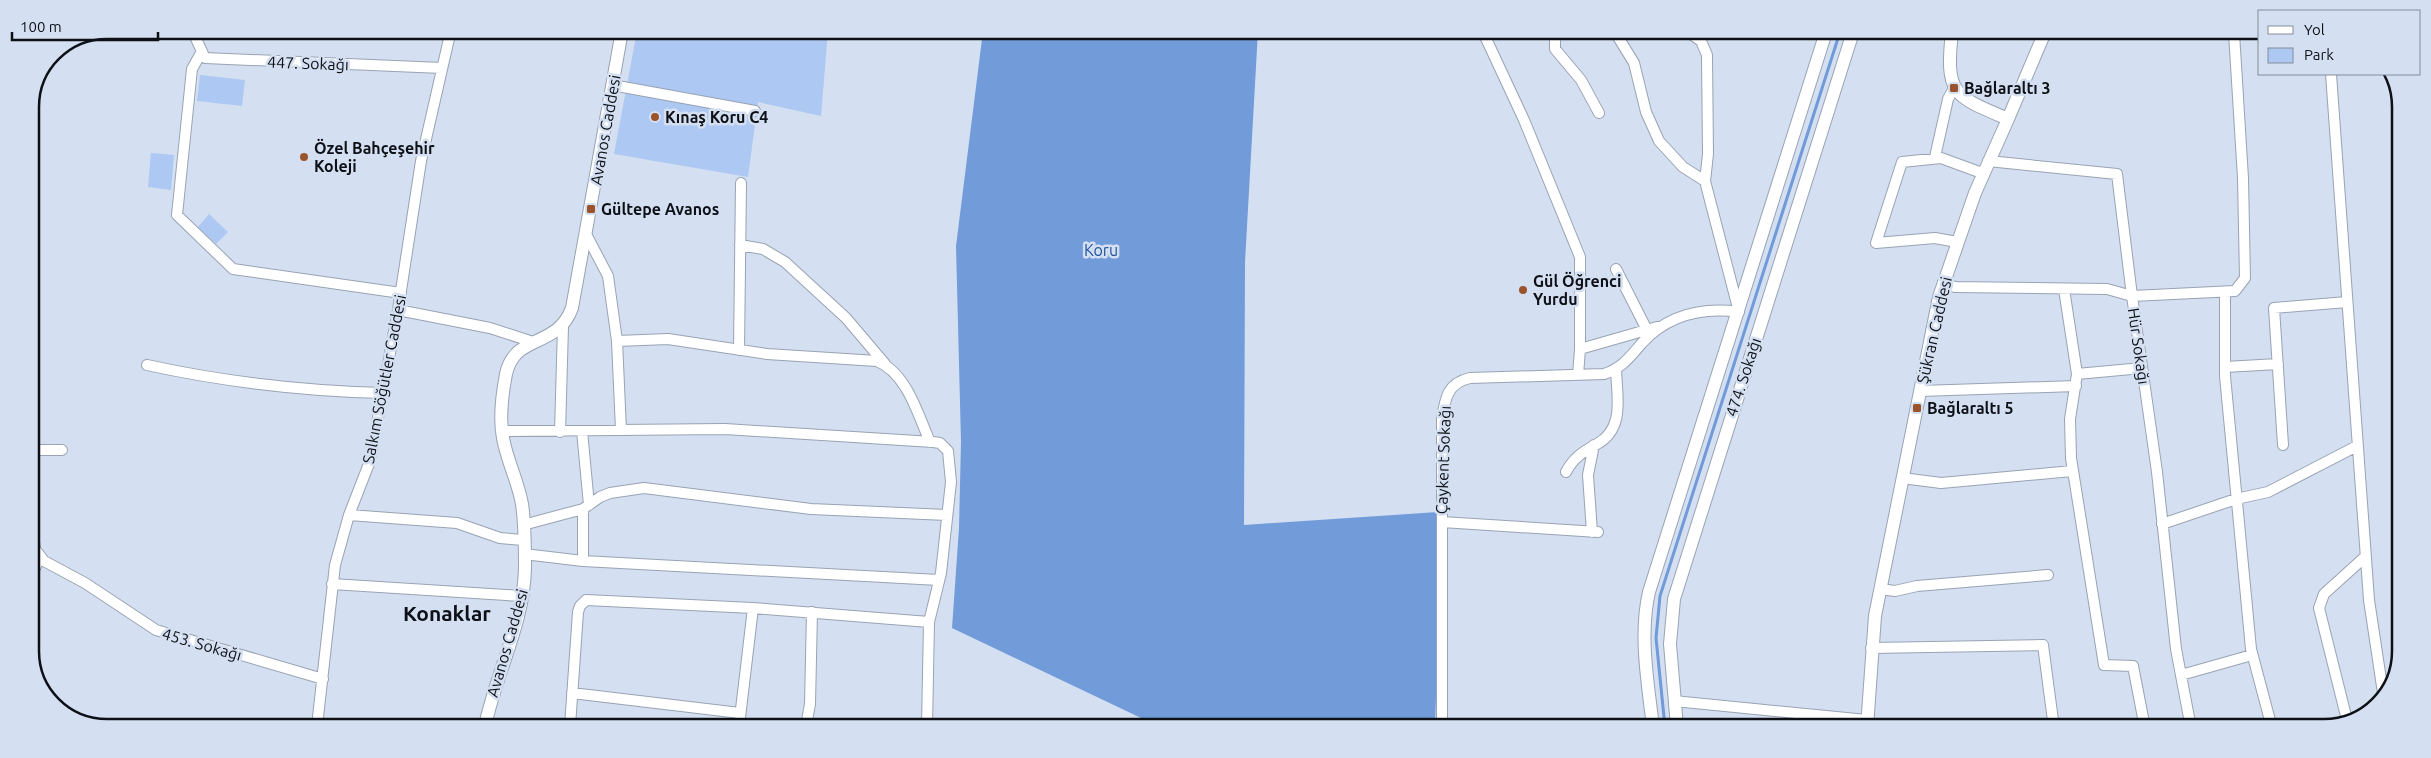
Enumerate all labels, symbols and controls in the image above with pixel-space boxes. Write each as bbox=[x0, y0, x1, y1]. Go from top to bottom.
scale bar bbox=[12, 10, 159, 42]
legend bbox=[2258, 10, 2421, 75]
text: 100 m bbox=[20, 18, 62, 35]
text: Yol bbox=[2304, 21, 2325, 38]
text: Park bbox=[2304, 46, 2334, 63]
street label: 447. Sokağı bbox=[267, 53, 349, 73]
street label: Avanos Caddesi bbox=[586, 73, 624, 187]
place label: Bağlaraltı 3 bbox=[1964, 79, 2051, 97]
marker: Bağlaraltı 3 bbox=[1948, 82, 1960, 94]
place label: Kınaş Koru C4 bbox=[665, 108, 768, 127]
marker: Kınaş Koru C4 bbox=[649, 111, 661, 123]
place label: Özel Bahçeşehir Koleji bbox=[314, 138, 435, 175]
marker: Özel Bahçeşehir Koleji bbox=[298, 151, 310, 163]
place label: Gültepe Avanos bbox=[601, 200, 719, 218]
marker: Gültepe Avanos bbox=[585, 203, 597, 215]
park label: Koru bbox=[1084, 241, 1118, 259]
place label: Gül Öğrenci Yurdu bbox=[1533, 271, 1621, 308]
street label: Şükran Caddesi bbox=[1913, 275, 1955, 385]
marker: Gül Öğrenci Yurdu bbox=[1517, 284, 1529, 296]
street label: Salkım Söğütler Caddesi bbox=[359, 293, 409, 465]
street label: Hür Sokağı bbox=[2125, 307, 2153, 385]
street label: 474. Sokağı bbox=[1722, 335, 1764, 419]
place label: Bağlaraltı 5 bbox=[1927, 399, 2014, 417]
marker: Bağlaraltı 5 bbox=[1911, 402, 1923, 414]
street label: Çaykent Sokağı bbox=[1432, 405, 1454, 515]
street label: Avanos Caddesi bbox=[483, 587, 531, 699]
district label: Konaklar bbox=[403, 601, 491, 625]
street label: 453. Sokağı bbox=[160, 624, 244, 664]

